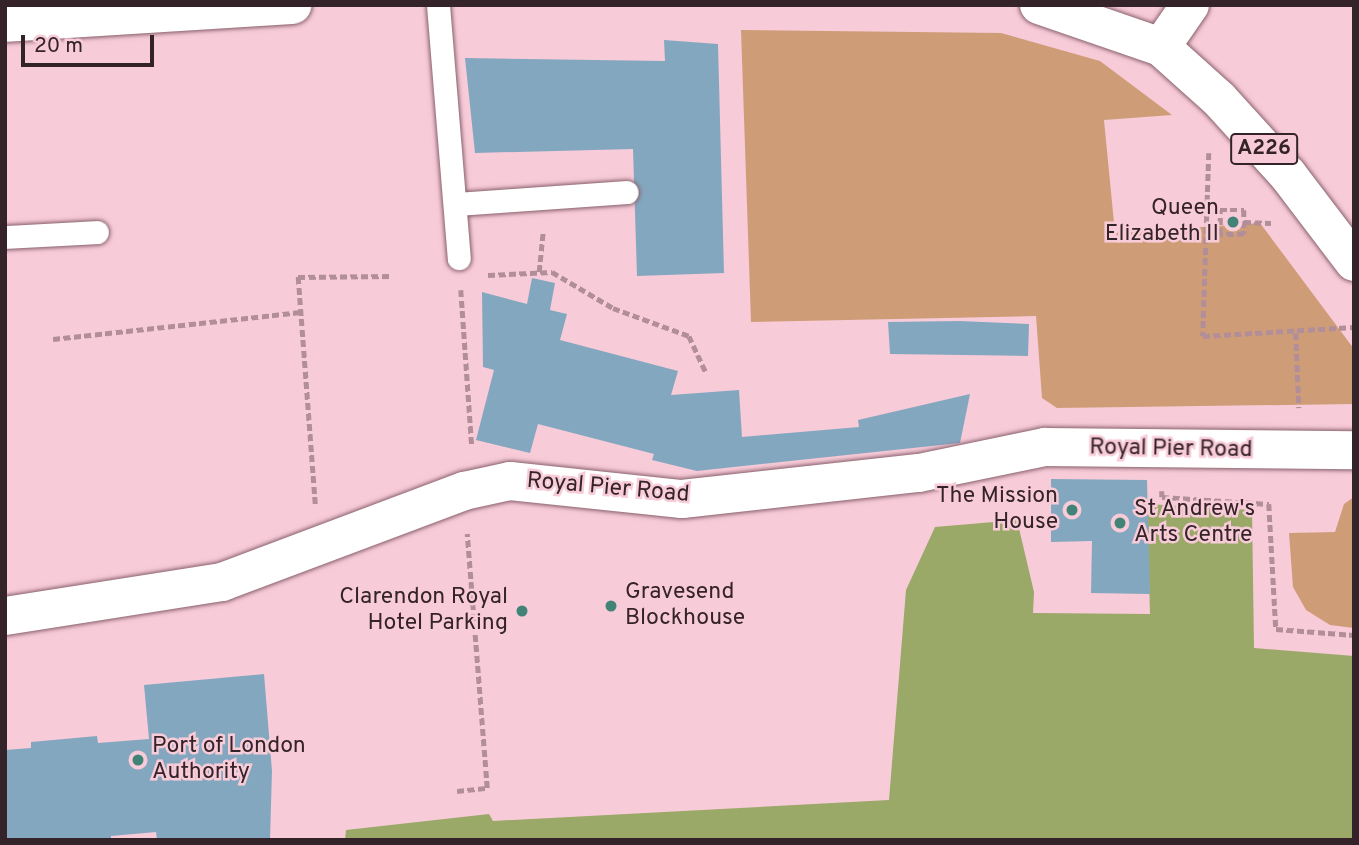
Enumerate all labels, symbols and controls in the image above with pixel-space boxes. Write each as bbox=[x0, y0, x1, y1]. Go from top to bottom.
scale bar bbox=[24, 21, 158, 65]
text: 20 m bbox=[34, 33, 83, 60]
road number: A226 bbox=[1229, 132, 1299, 166]
place label: Queen Elizabeth II bbox=[1105, 195, 1219, 249]
marker: Queen Elizabeth II bbox=[1225, 214, 1241, 230]
street label: Royal Pier Road bbox=[1089, 435, 1253, 465]
street label: Royal Pier Road bbox=[526, 468, 690, 510]
place label: The Mission House bbox=[936, 483, 1058, 537]
place label: St Andrew's Arts Centre bbox=[1134, 496, 1256, 550]
marker: The Mission House bbox=[1064, 502, 1080, 518]
marker: St Andrew's Arts Centre bbox=[1112, 515, 1128, 531]
place label: Gravesend Blockhouse bbox=[625, 579, 745, 633]
place label: Clarendon Royal Hotel Parking bbox=[339, 584, 508, 638]
marker: Gravesend Blockhouse bbox=[603, 598, 619, 614]
marker: Clarendon Royal Hotel Parking bbox=[514, 603, 530, 619]
place label: Port of London Authority bbox=[152, 733, 306, 787]
marker: Port of London Authority bbox=[130, 752, 146, 768]

